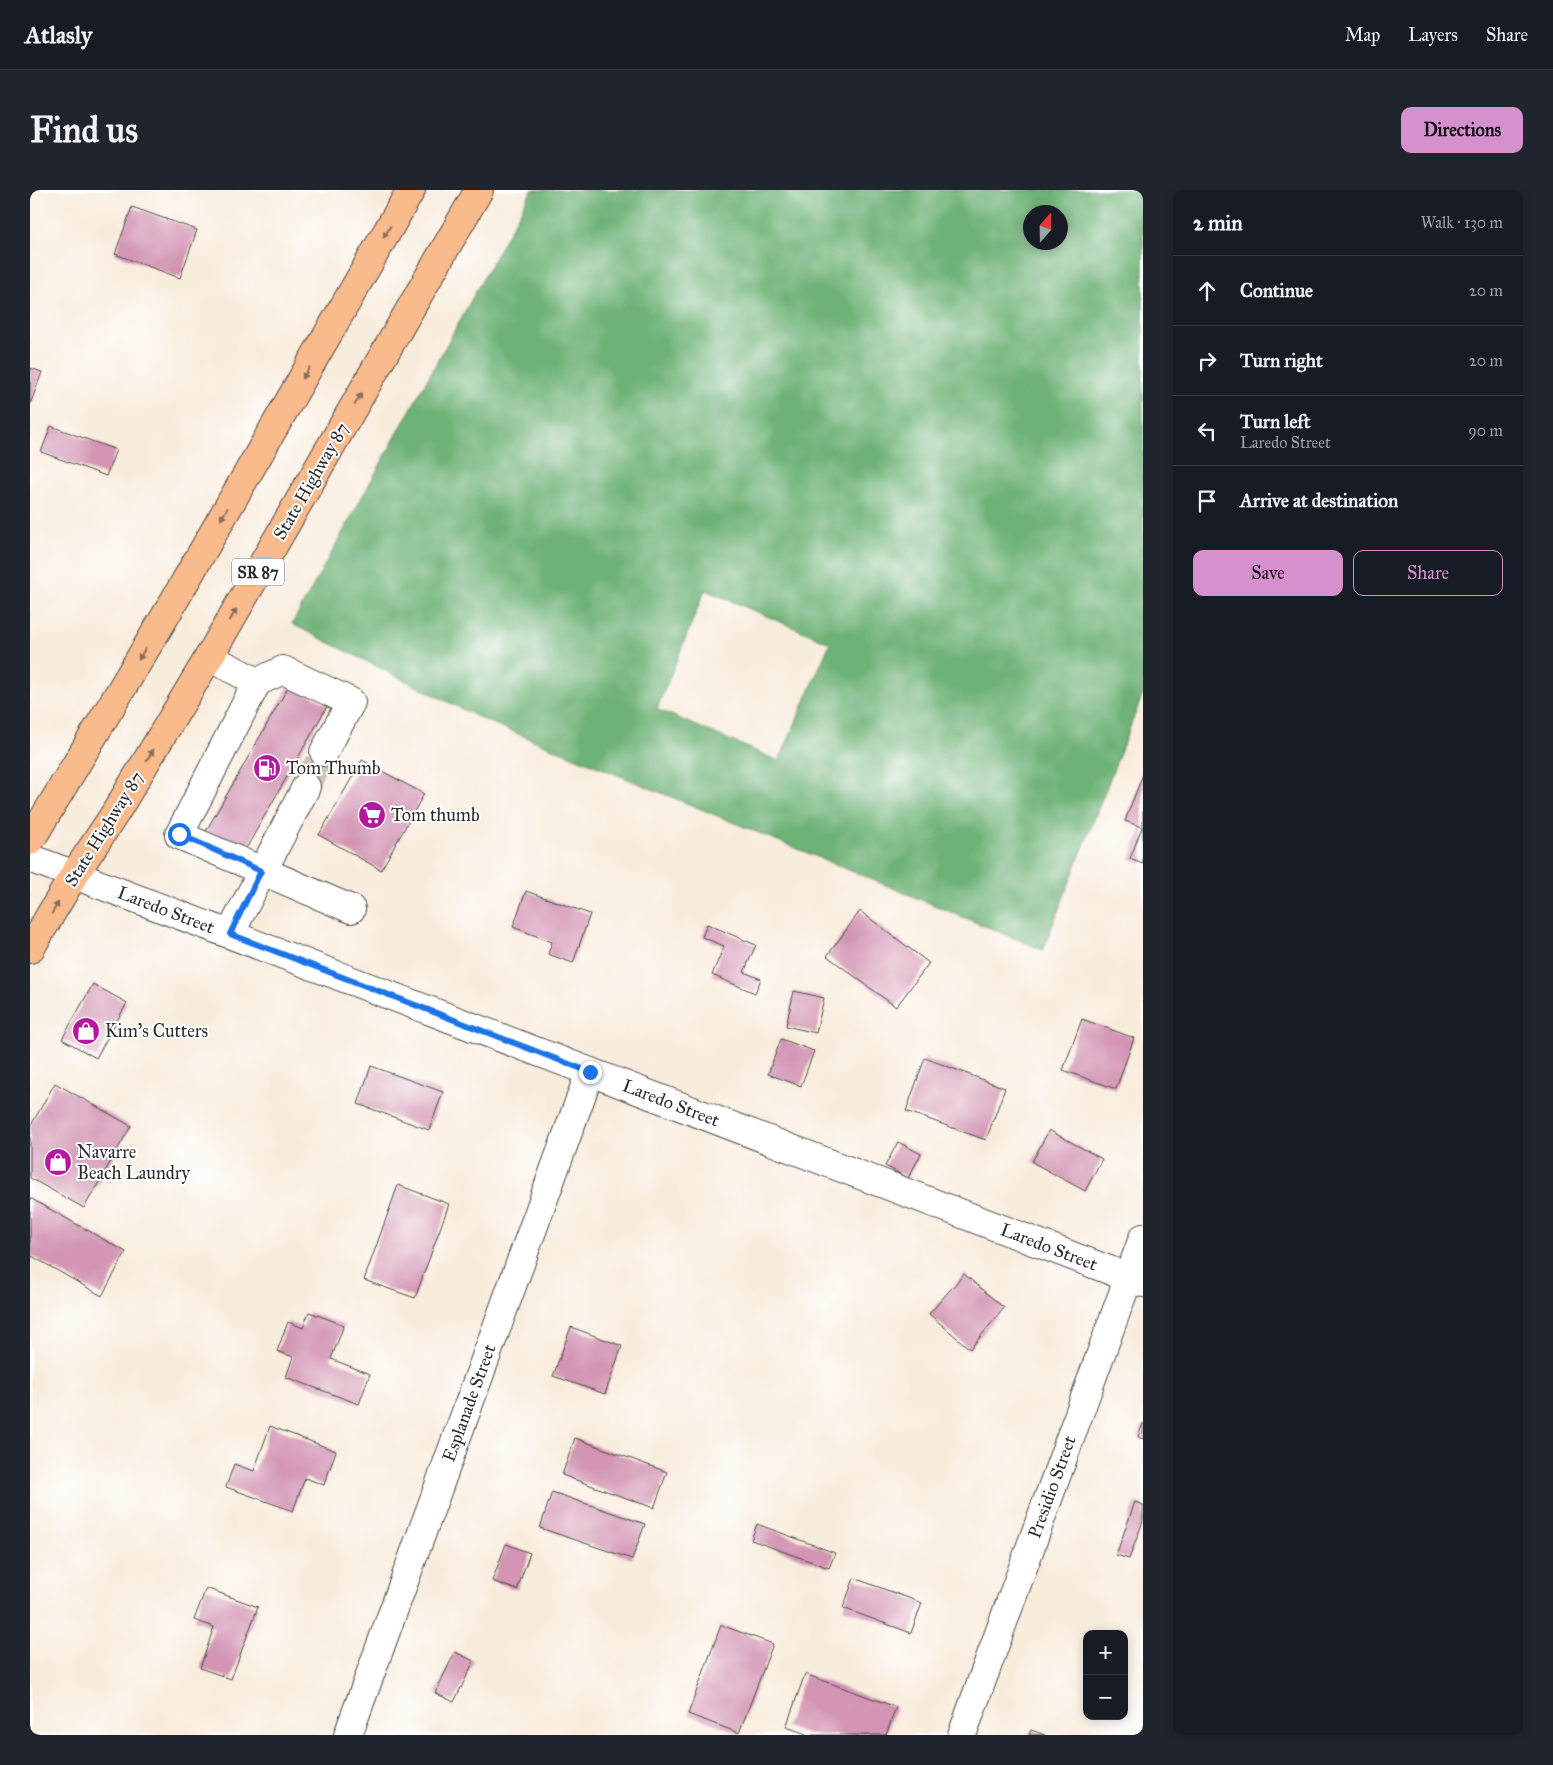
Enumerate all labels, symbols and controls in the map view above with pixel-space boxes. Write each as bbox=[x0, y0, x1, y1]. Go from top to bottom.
text: Atlasly bbox=[25, 20, 92, 50]
text: Map bbox=[1345, 24, 1380, 46]
text: Layers bbox=[1408, 24, 1458, 46]
text: Share bbox=[1486, 24, 1528, 46]
button: Directions bbox=[1401, 107, 1523, 153]
text: Find us bbox=[30, 109, 138, 152]
north arrow bbox=[1023, 205, 1068, 250]
text: 2 min bbox=[1193, 210, 1243, 236]
text: Walk · 130 m bbox=[1421, 213, 1503, 232]
one-way arrow bbox=[383, 225, 391, 240]
icon: ahead bbox=[1193, 277, 1221, 305]
text: Continue bbox=[1240, 279, 1313, 302]
text: 20 m bbox=[1469, 281, 1503, 300]
icon: right bbox=[1193, 347, 1221, 375]
text: Turn right bbox=[1240, 349, 1323, 372]
text: 20 m bbox=[1469, 351, 1503, 370]
one-way arrow bbox=[301, 366, 310, 379]
one-way arrow bbox=[354, 392, 363, 405]
text: Turn left bbox=[1240, 410, 1310, 433]
icon: left bbox=[1193, 417, 1221, 445]
street label: State Highway 87 bbox=[269, 419, 354, 544]
text: 90 m bbox=[1468, 421, 1503, 440]
text: Laredo Street bbox=[1240, 433, 1331, 452]
icon: arrive bbox=[1193, 487, 1221, 515]
text: Arrive at destination bbox=[1240, 489, 1398, 512]
one-way arrow bbox=[220, 507, 229, 520]
button: Save bbox=[1193, 550, 1343, 596]
button: Share bbox=[1353, 550, 1503, 596]
road number: SR 87 bbox=[232, 558, 284, 586]
one-way arrow bbox=[229, 608, 237, 622]
one-way arrow bbox=[138, 647, 147, 660]
one-way arrow bbox=[145, 748, 154, 761]
fuel station icon: Tom Thumb bbox=[252, 753, 282, 783]
place label: Tom Thumb bbox=[286, 757, 381, 779]
street label: State Highway 87 bbox=[60, 767, 149, 891]
supermarket icon: Tom thumb bbox=[357, 800, 387, 830]
place label: Tom thumb bbox=[391, 804, 480, 826]
route start bbox=[168, 823, 191, 846]
street label: Laredo Street bbox=[115, 881, 218, 939]
one-way arrow bbox=[51, 900, 59, 915]
shop icon: Kim's Cutters bbox=[71, 1016, 101, 1046]
place label: Kim's Cutters bbox=[105, 1020, 208, 1042]
route end bbox=[579, 1061, 602, 1084]
street label: Laredo Street bbox=[620, 1074, 723, 1132]
place label: Navarre Beach Laundry bbox=[77, 1141, 190, 1184]
shop icon: Navarre Beach Laundry bbox=[43, 1147, 73, 1177]
street label: Laredo Street bbox=[998, 1218, 1101, 1276]
street label: Esplanade Street bbox=[438, 1341, 501, 1465]
street label: Presidio Street bbox=[1023, 1432, 1081, 1541]
map controls bbox=[1083, 1630, 1128, 1720]
button: + bbox=[1083, 1630, 1128, 1675]
button: − bbox=[1083, 1675, 1128, 1720]

